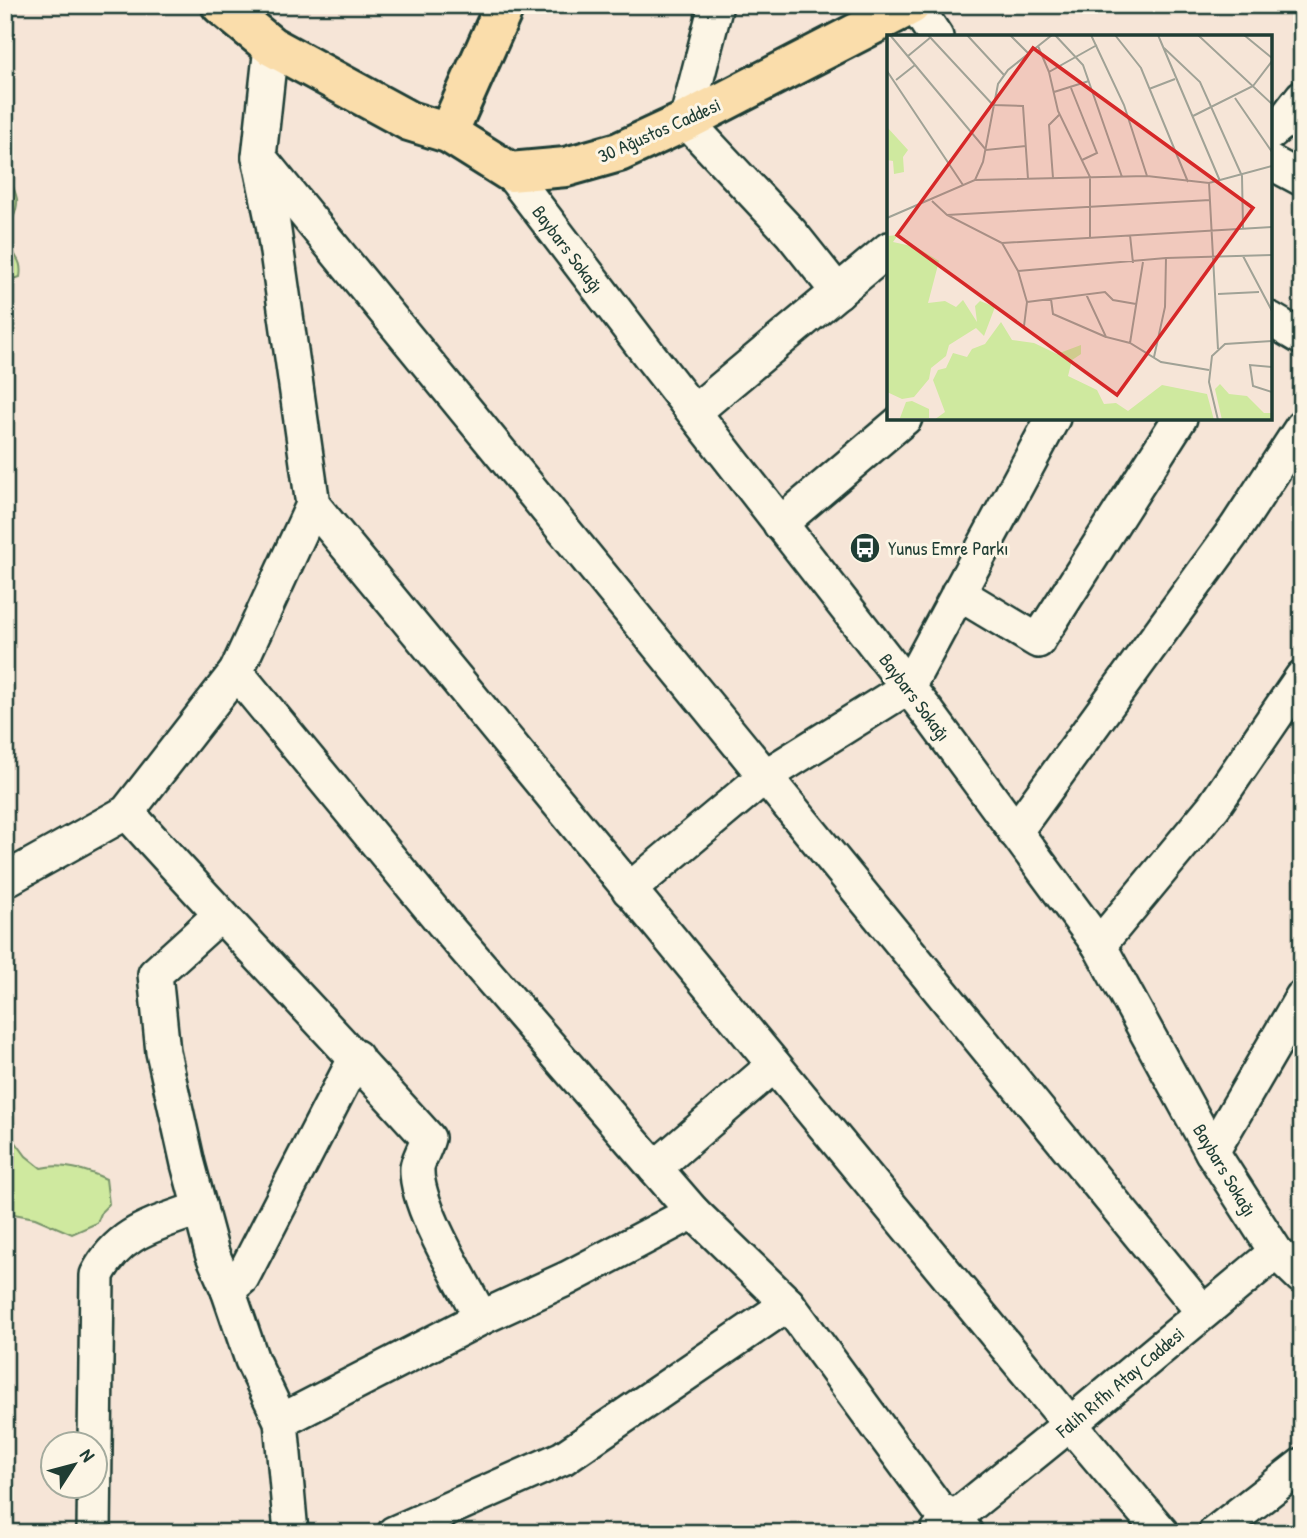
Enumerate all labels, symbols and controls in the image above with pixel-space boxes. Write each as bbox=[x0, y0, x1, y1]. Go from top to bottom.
inset map bbox=[887, 35, 1272, 420]
street label: 30 Ağustos Caddesi bbox=[594, 91, 724, 169]
street label: Baybars Sokağı bbox=[526, 200, 610, 298]
bus stop icon: Yunus Emre Parkı bbox=[848, 531, 882, 565]
place label: Yunus Emre Parkı bbox=[888, 535, 1008, 561]
street label: Baybars Sokağı bbox=[873, 648, 957, 746]
street label: Baybars Sokağı bbox=[1187, 1119, 1263, 1221]
street label: Falih Rıfhı Atay Caddesi bbox=[1050, 1321, 1190, 1444]
north arrow bbox=[38, 1430, 108, 1500]
text: N bbox=[74, 1443, 101, 1467]

